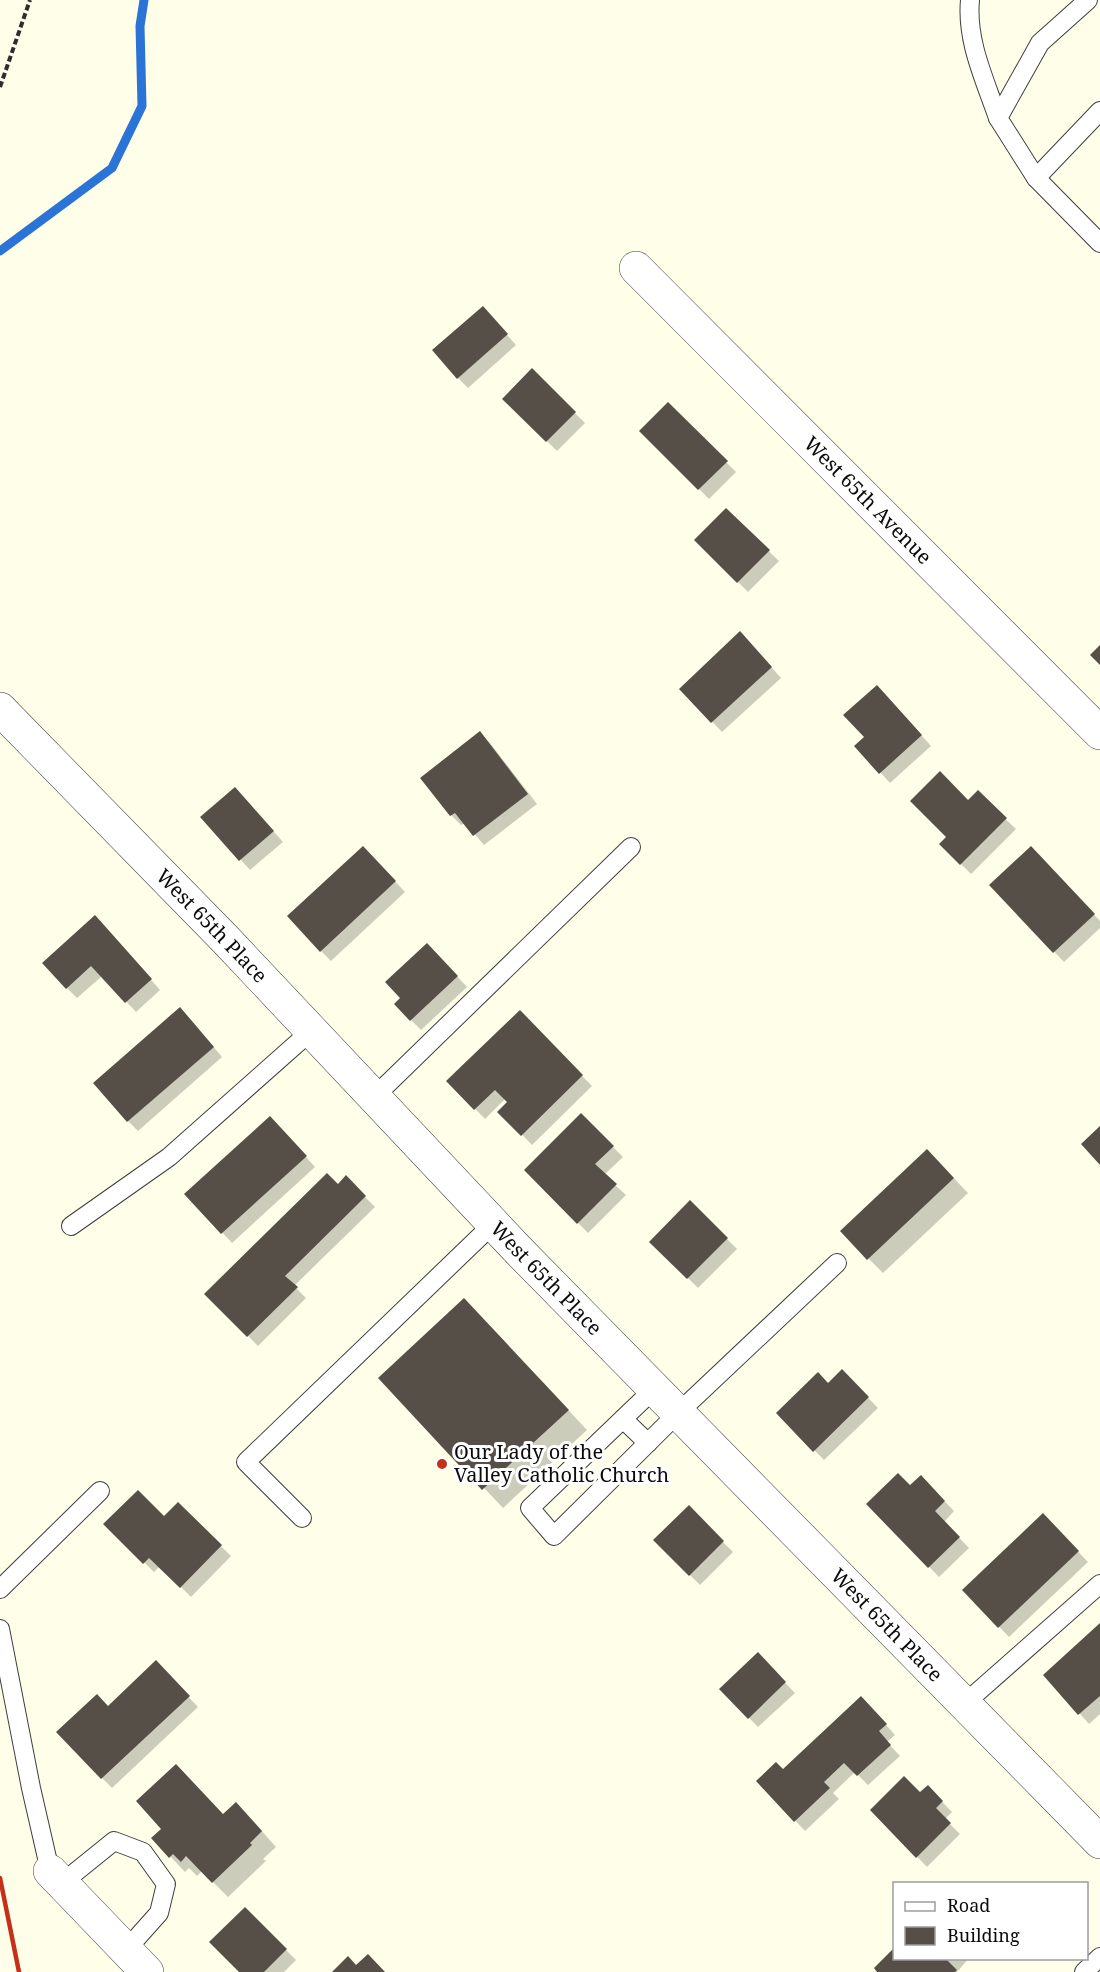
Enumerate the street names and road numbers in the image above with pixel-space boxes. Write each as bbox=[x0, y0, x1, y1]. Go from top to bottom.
street label: West 65th Avenue bbox=[798, 430, 938, 570]
street label: West 65th Place bbox=[150, 862, 274, 989]
street label: West 65th Place bbox=[485, 1215, 608, 1341]
street label: West 65th Place bbox=[825, 1562, 949, 1687]

